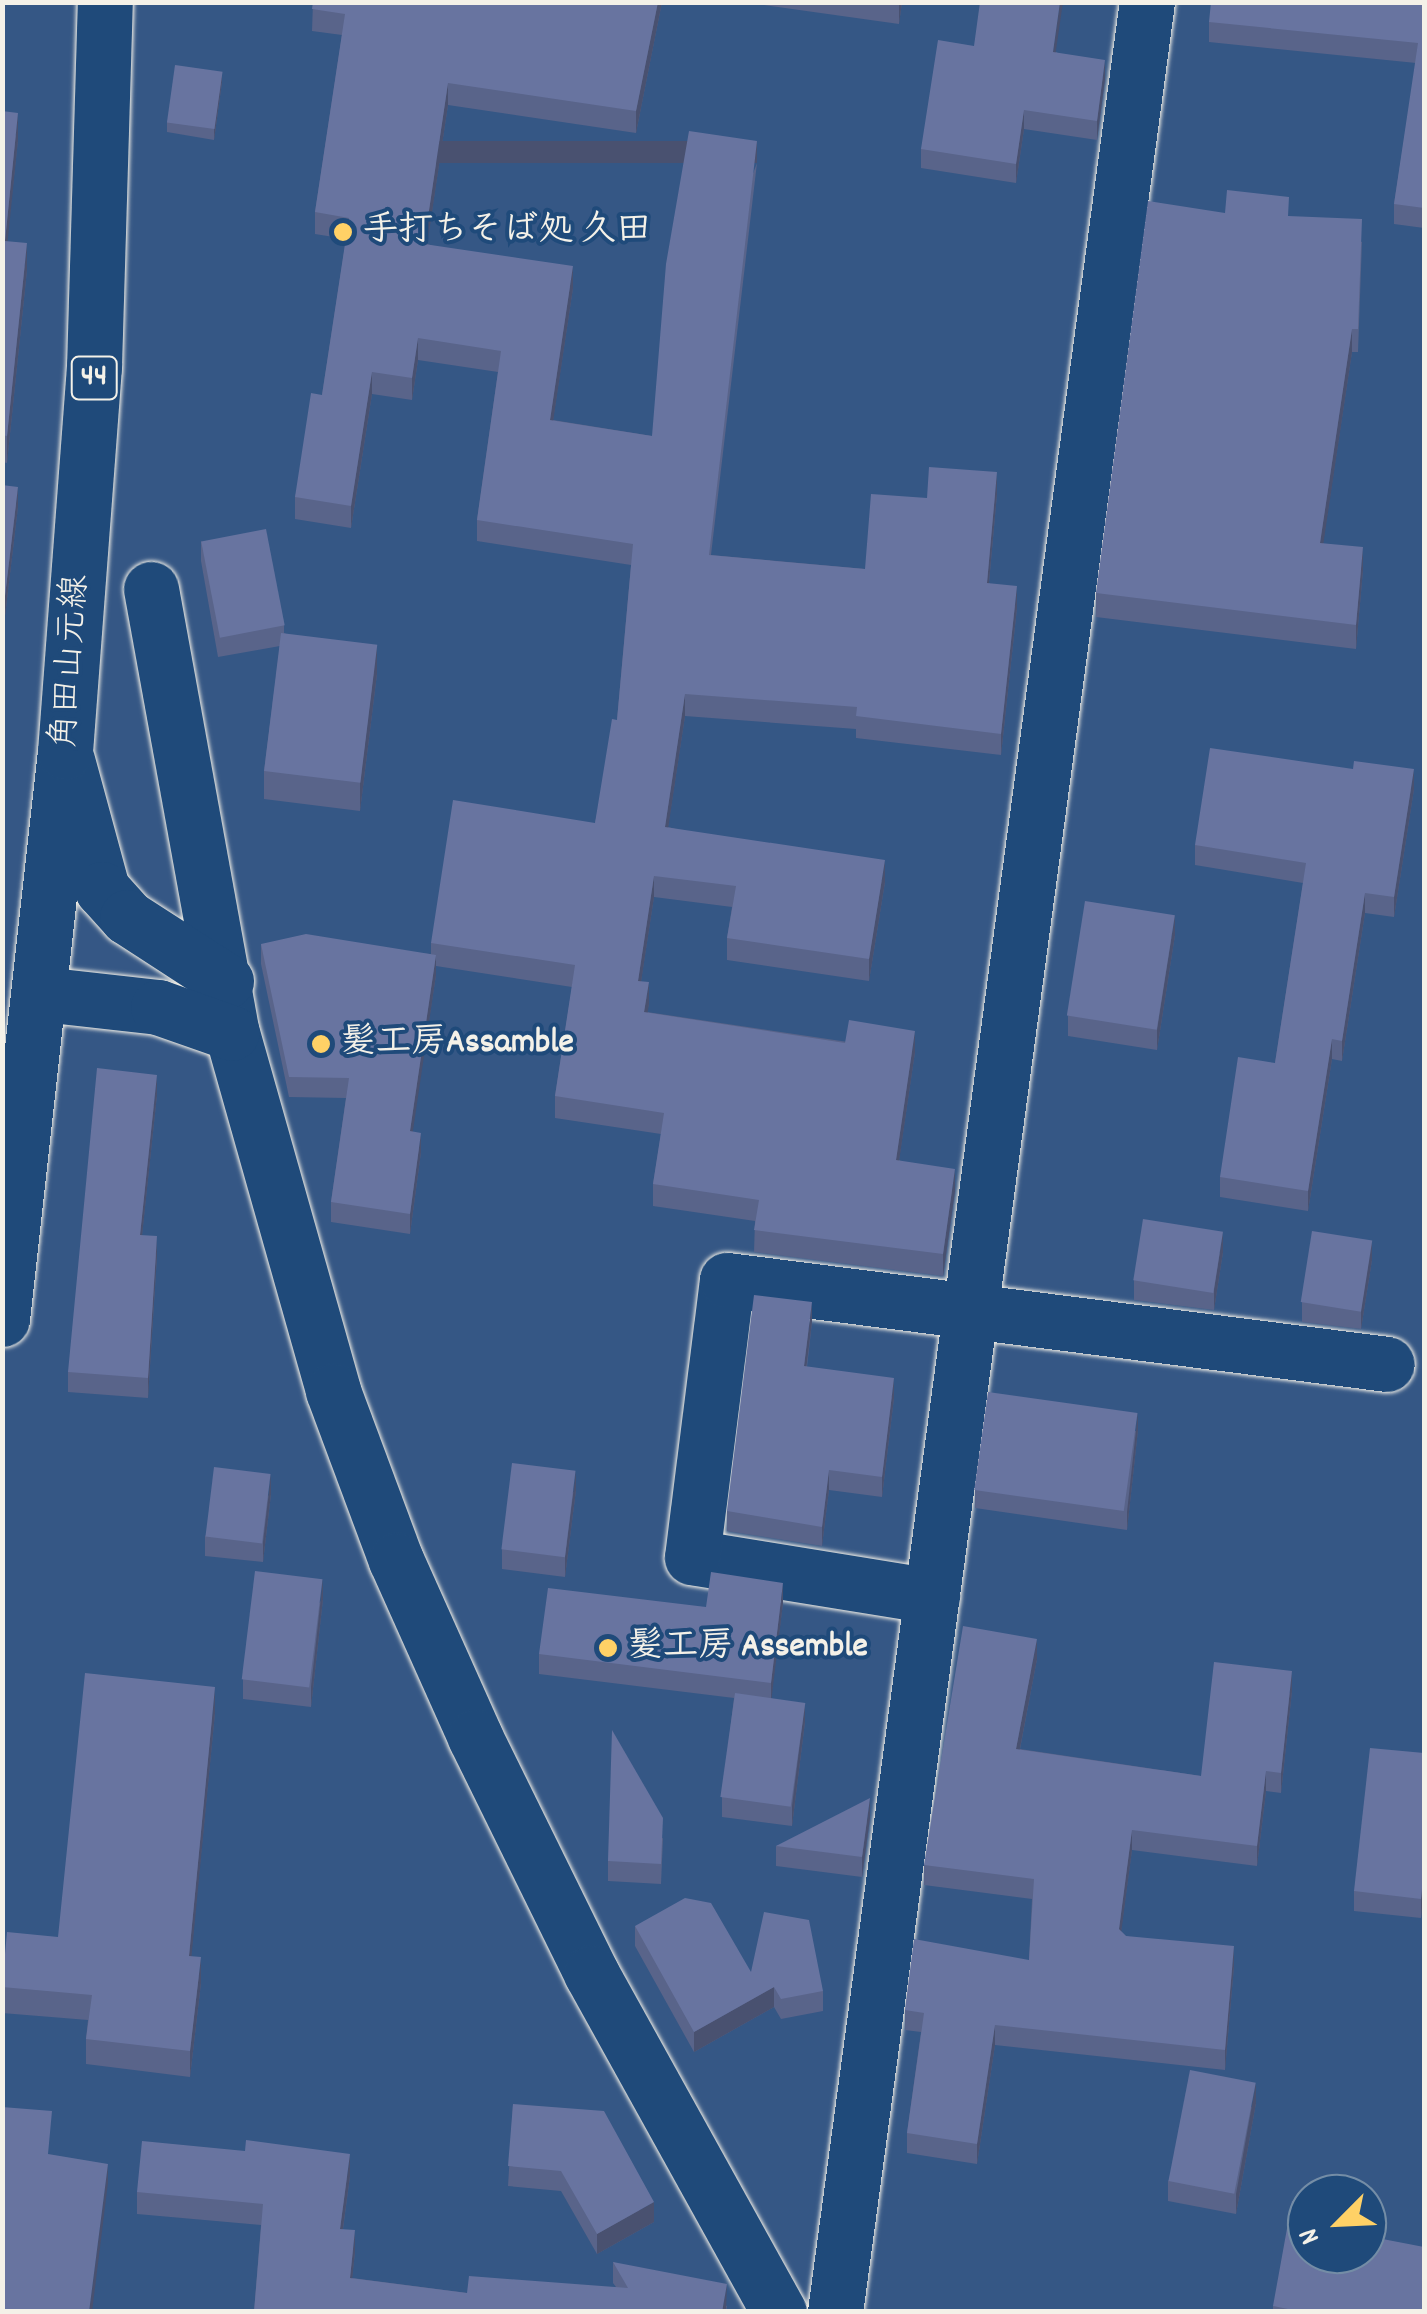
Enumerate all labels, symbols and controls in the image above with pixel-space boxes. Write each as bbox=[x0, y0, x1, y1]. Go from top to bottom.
place label: 手打ちそば処 久田 bbox=[363, 211, 651, 253]
marker: 手打ちそば処 久田 bbox=[332, 221, 354, 243]
road number: 44 bbox=[69, 351, 119, 405]
street label: 角田山元線 bbox=[45, 573, 99, 751]
place label: 髪工房Assamble bbox=[341, 1023, 574, 1065]
marker: 髪工房Assamble bbox=[310, 1033, 332, 1055]
place label: 髪工房 Assemble bbox=[628, 1627, 868, 1669]
marker: 髪工房 Assemble bbox=[597, 1637, 619, 1659]
north arrow bbox=[1287, 2174, 1387, 2274]
text: N bbox=[1290, 2221, 1333, 2250]

